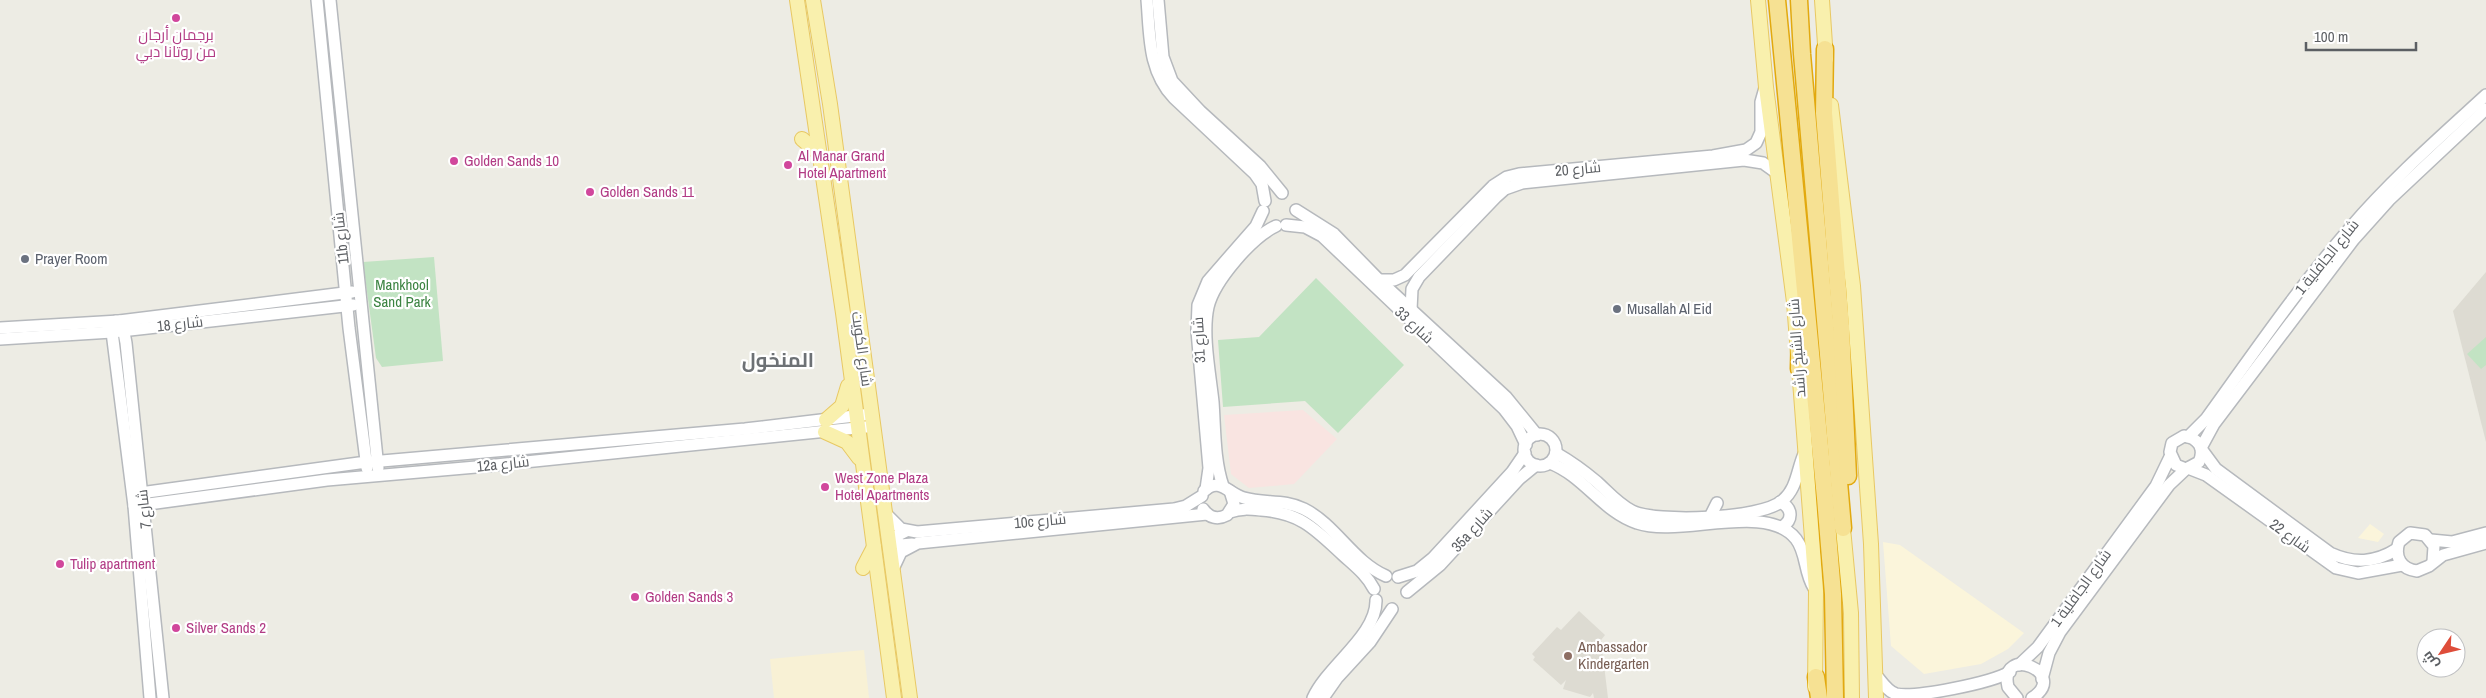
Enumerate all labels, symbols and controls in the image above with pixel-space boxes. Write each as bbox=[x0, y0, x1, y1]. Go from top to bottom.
marker: برجمان أرجان من روتانا دبي bbox=[170, 12, 182, 24]
scale bar bbox=[2306, 20, 2416, 52]
place label: برجمان أرجان من روتانا دبي bbox=[136, 24, 216, 64]
text: 100 m bbox=[2314, 26, 2348, 47]
place label: Al Manar Grand Hotel Apartment bbox=[797, 145, 887, 183]
place label: Golden Sands 10 bbox=[464, 150, 559, 171]
marker: Golden Sands 10 bbox=[448, 155, 460, 167]
street label: شارع 20 bbox=[1554, 156, 1602, 182]
marker: Al Manar Grand Hotel Apartment bbox=[782, 159, 794, 171]
place label: Golden Sands 11 bbox=[600, 181, 694, 202]
marker: Golden Sands 11 bbox=[584, 186, 596, 198]
street label: 11b شارع bbox=[327, 211, 355, 265]
street label: شارع الجافلية 1 bbox=[2290, 215, 2364, 299]
place label: Prayer Room bbox=[35, 248, 107, 269]
marker: Prayer Room bbox=[19, 253, 31, 265]
park label: Mankhool Sand Park bbox=[373, 274, 432, 312]
place label: Musallah Al Eid bbox=[1627, 298, 1712, 319]
street label: شارع الشيخ راشد bbox=[1783, 298, 1811, 398]
street label: شارع 33 bbox=[1390, 301, 1438, 349]
marker: Musallah Al Eid bbox=[1611, 303, 1623, 315]
street label: شارع الكويت bbox=[846, 310, 878, 388]
street label: شارع 18 bbox=[156, 311, 204, 337]
street label: شارع 31 bbox=[1187, 316, 1211, 364]
district label: المنخول bbox=[742, 346, 814, 373]
street label: 12a شارع bbox=[475, 450, 531, 478]
place label: West Zone Plaza Hotel Apartments bbox=[835, 467, 929, 505]
marker: West Zone Plaza Hotel Apartments bbox=[819, 481, 831, 493]
street label: شارع 7 bbox=[131, 488, 157, 530]
street label: 35a شارع bbox=[1446, 503, 1498, 557]
street label: 10c شارع bbox=[1013, 508, 1067, 534]
street label: شارع 22 bbox=[2265, 514, 2315, 558]
street label: شارع الجافلية 1 bbox=[2045, 545, 2117, 631]
place label: Tulip apartment bbox=[70, 553, 156, 574]
marker: Tulip apartment bbox=[54, 558, 66, 570]
place label: Golden Sands 3 bbox=[645, 586, 733, 607]
marker: Golden Sands 3 bbox=[629, 591, 641, 603]
place label: Silver Sands 2 bbox=[186, 617, 266, 638]
marker: Silver Sands 2 bbox=[170, 622, 182, 634]
north arrow bbox=[2416, 628, 2466, 678]
place label: Ambassador Kindergarten bbox=[1577, 636, 1649, 674]
text: ش bbox=[2418, 648, 2443, 673]
marker: Ambassador Kindergarten bbox=[1562, 650, 1574, 662]

